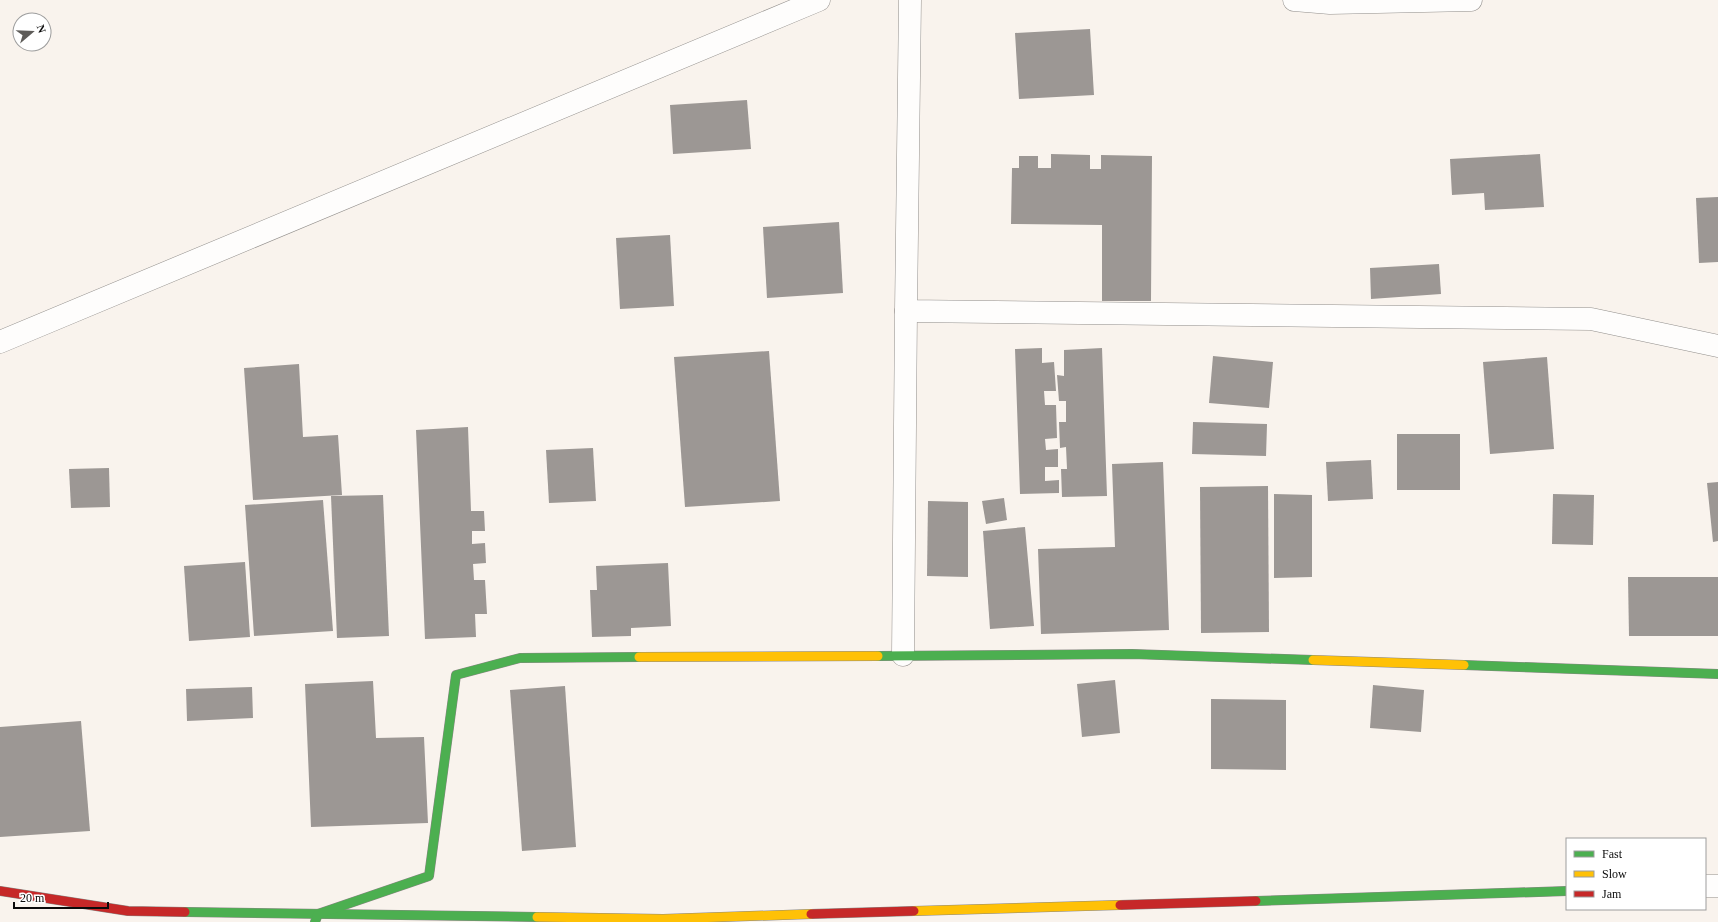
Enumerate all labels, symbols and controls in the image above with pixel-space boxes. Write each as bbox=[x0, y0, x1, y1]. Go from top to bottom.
north arrow bbox=[12, 12, 52, 52]
text: N bbox=[34, 23, 48, 35]
legend bbox=[1566, 838, 1706, 910]
text: Fast bbox=[1602, 847, 1623, 861]
text: Slow bbox=[1602, 867, 1627, 881]
scale bar bbox=[14, 884, 108, 910]
text: Jam bbox=[1602, 887, 1622, 901]
text: 20 m bbox=[20, 891, 45, 905]

